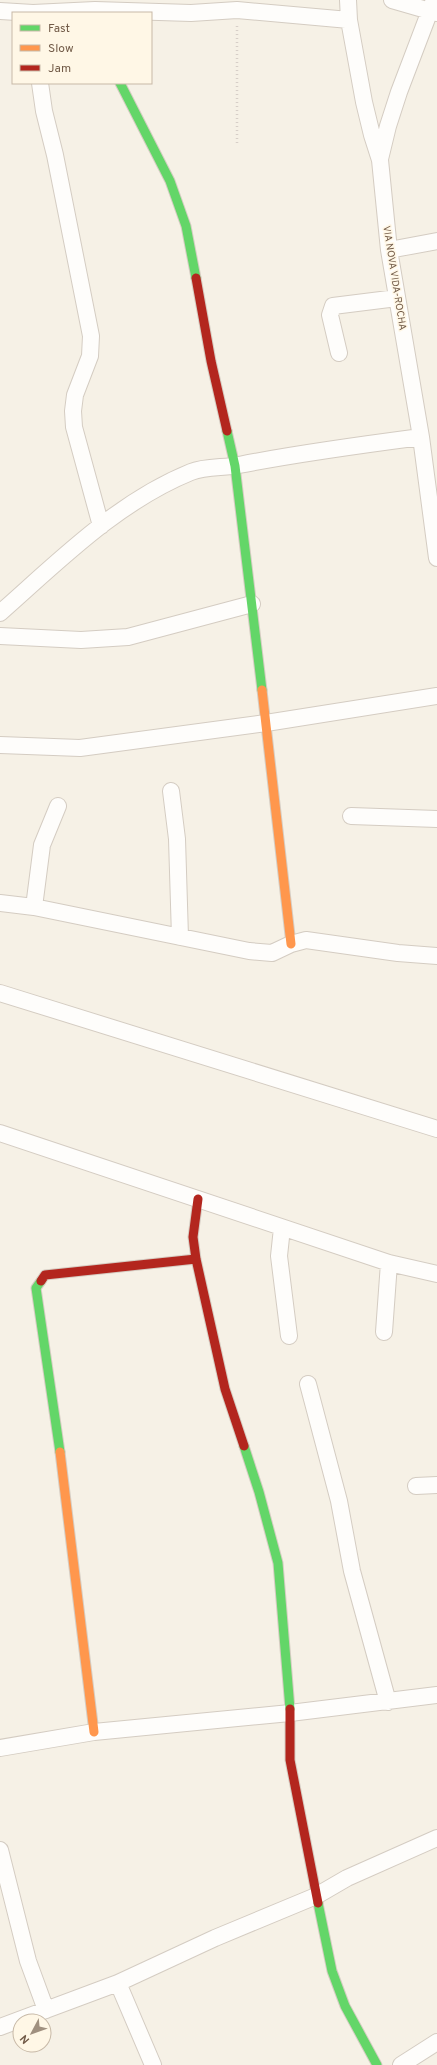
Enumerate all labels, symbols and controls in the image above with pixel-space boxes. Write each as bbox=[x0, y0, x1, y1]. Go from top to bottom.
legend bbox=[12, 12, 152, 84]
text: Fast bbox=[48, 21, 70, 37]
text: Slow bbox=[48, 41, 74, 57]
text: Jam bbox=[48, 61, 71, 77]
street label: VIA NOVA VIDA-ROCHA bbox=[379, 225, 409, 331]
north arrow bbox=[12, 2013, 52, 2053]
text: N bbox=[17, 2031, 33, 2046]

